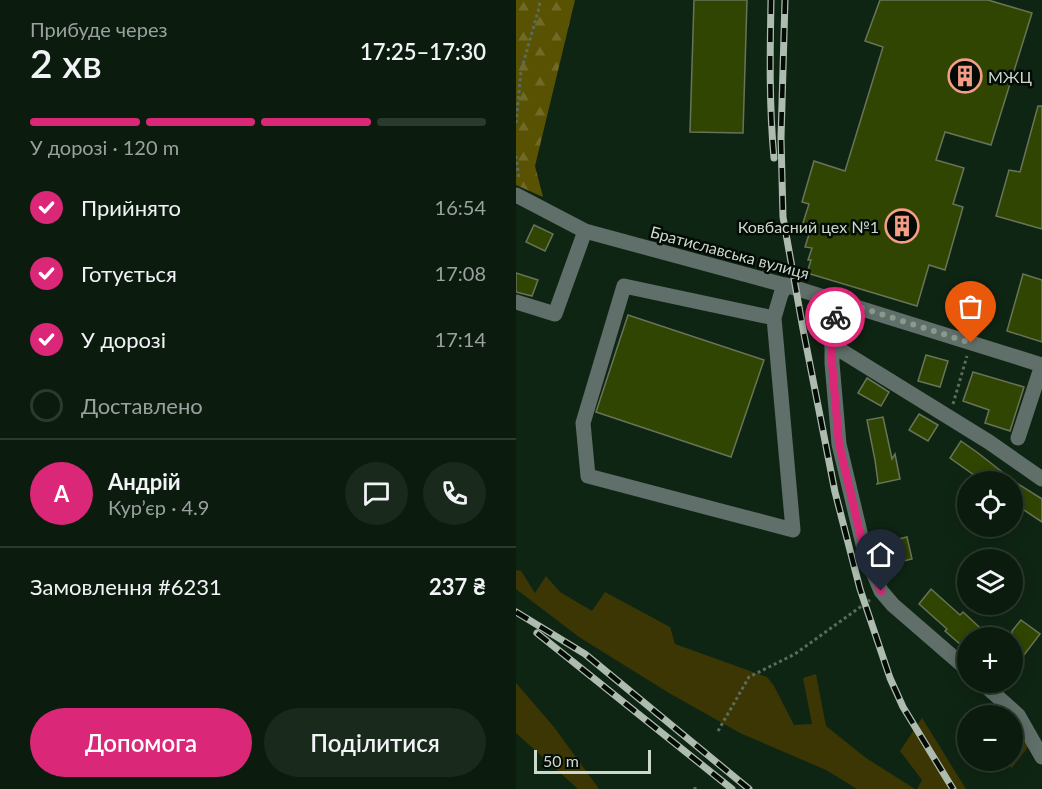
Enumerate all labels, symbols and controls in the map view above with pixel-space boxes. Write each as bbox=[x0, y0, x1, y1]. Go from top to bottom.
text: Прибуде через bbox=[30, 17, 167, 41]
text: 17:25–17:30 bbox=[360, 38, 486, 65]
text: 2 хв bbox=[30, 40, 102, 86]
building icon: МЖЦ bbox=[947, 58, 983, 94]
place label: МЖЦ bbox=[988, 67, 1032, 86]
text: У дорозі · 120 m bbox=[30, 135, 179, 159]
icon: check bbox=[30, 191, 63, 224]
text: Прийнято bbox=[81, 194, 181, 221]
text: 16:54 bbox=[435, 195, 486, 219]
building icon: Ковбасний цех №1 bbox=[884, 208, 920, 244]
place label: Ковбасний цех №1 bbox=[738, 217, 879, 236]
street label: Братиславська вулиця bbox=[648, 222, 812, 282]
icon: check bbox=[30, 257, 63, 290]
text: Готується bbox=[81, 260, 177, 287]
text: 17:08 bbox=[435, 261, 486, 285]
pin bbox=[945, 281, 996, 343]
courier bbox=[805, 287, 865, 347]
icon: bag bbox=[954, 290, 987, 323]
icon: bike bbox=[819, 301, 852, 334]
icon: check bbox=[30, 323, 63, 356]
text: У дорозі bbox=[81, 326, 166, 353]
text: 17:14 bbox=[435, 327, 486, 351]
text: Доставлено bbox=[81, 392, 203, 419]
button: chat bbox=[345, 462, 408, 525]
button: phone bbox=[423, 462, 486, 525]
text: Андрій bbox=[108, 468, 181, 495]
map controls bbox=[957, 471, 1023, 771]
button: locate bbox=[957, 471, 1023, 537]
text: А bbox=[54, 480, 69, 507]
text: Кур’єр · 4.9 bbox=[108, 495, 209, 519]
pin bbox=[855, 529, 906, 591]
icon: home bbox=[864, 538, 897, 571]
button: layers bbox=[957, 549, 1023, 615]
text: Замовлення #6231 bbox=[30, 573, 222, 600]
text: 237 ₴ bbox=[429, 573, 486, 600]
button: + bbox=[957, 627, 1023, 693]
button: − bbox=[957, 705, 1023, 771]
button: Допомога bbox=[30, 708, 252, 777]
button: Поділитися bbox=[264, 708, 486, 777]
scale bar bbox=[534, 747, 651, 774]
text: 50 m bbox=[543, 751, 579, 770]

